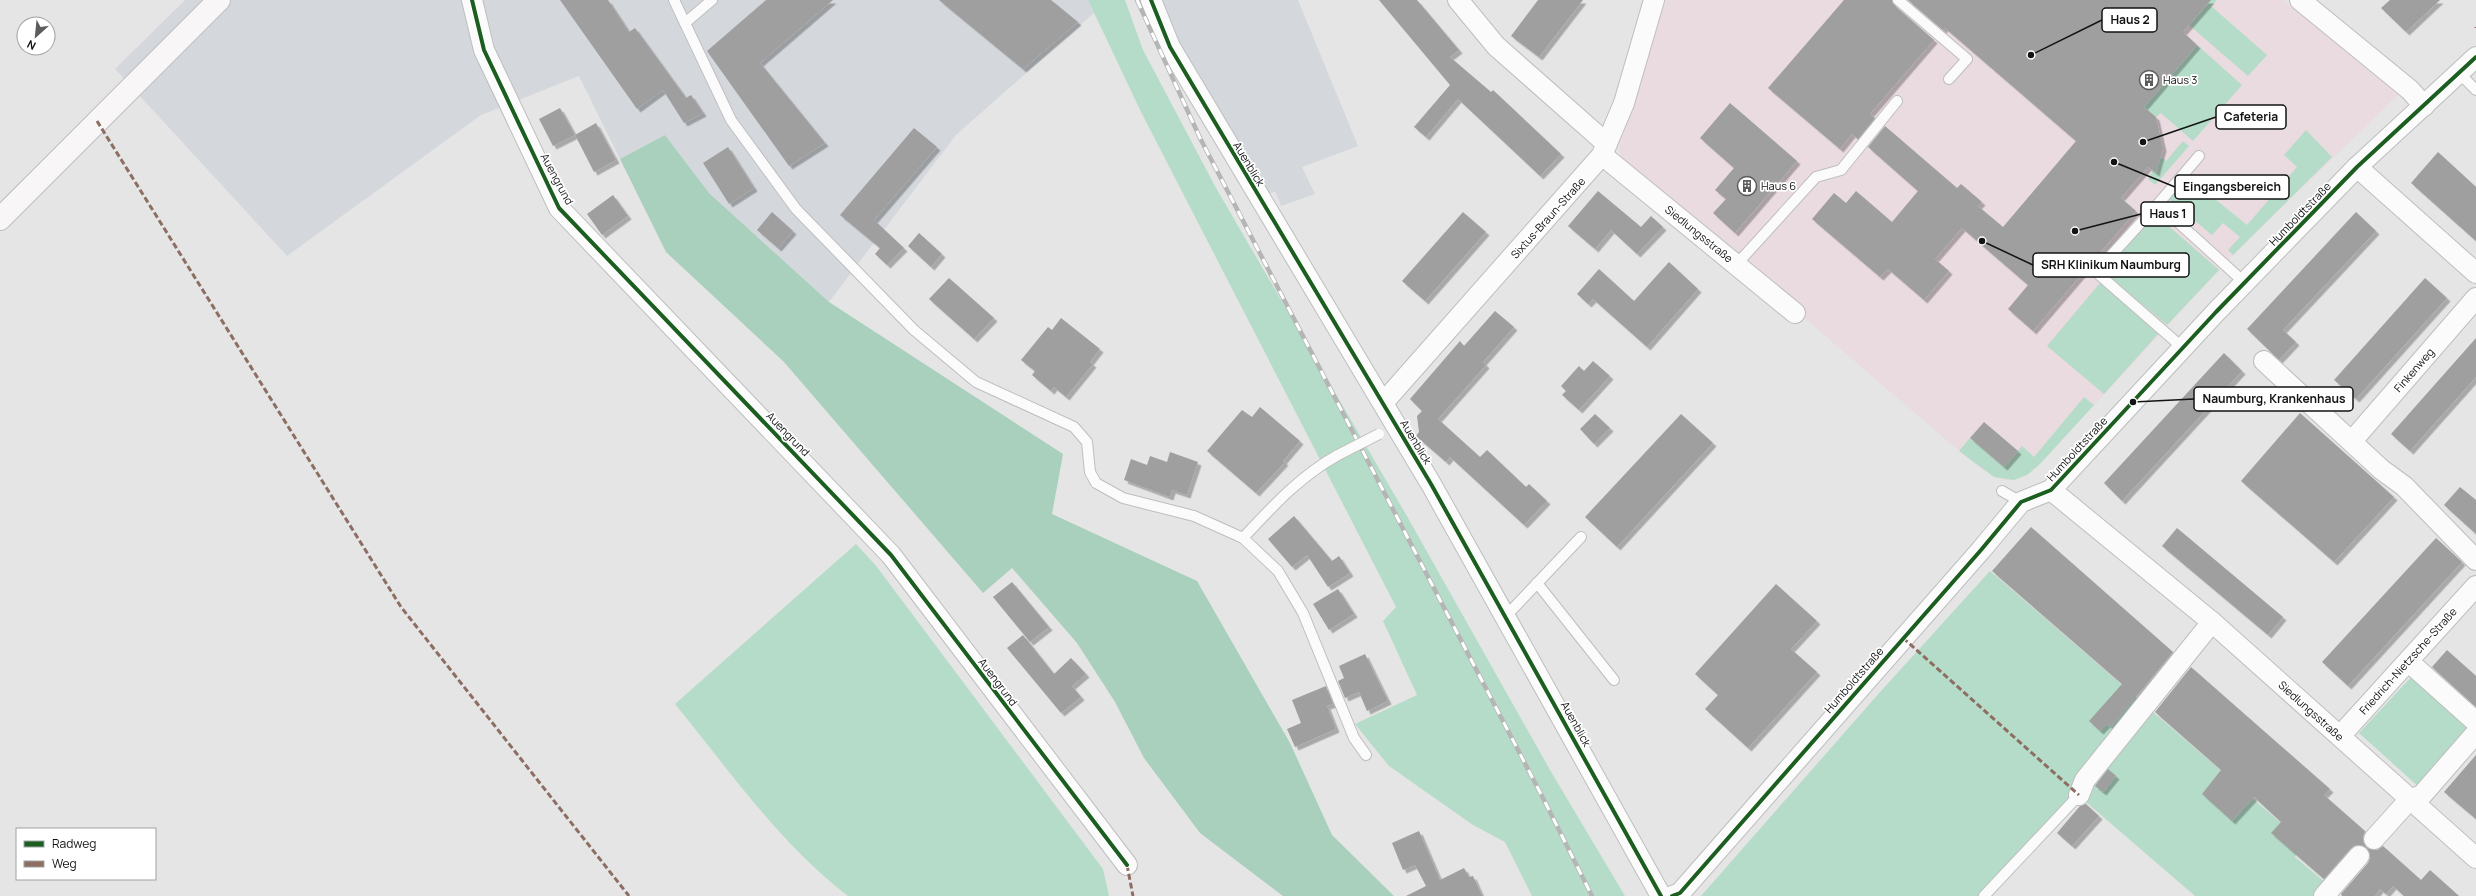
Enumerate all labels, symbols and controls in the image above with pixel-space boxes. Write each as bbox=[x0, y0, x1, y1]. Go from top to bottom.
callout: Haus 2 bbox=[2102, 8, 2157, 32]
text: Haus 2 bbox=[2110, 11, 2150, 28]
north arrow bbox=[16, 16, 56, 56]
text: N bbox=[24, 37, 38, 54]
building icon: Haus 3 bbox=[2138, 69, 2160, 91]
place label: Haus 3 bbox=[2163, 72, 2197, 87]
callout: Cafeteria bbox=[2216, 105, 2286, 129]
text: Cafeteria bbox=[2224, 108, 2278, 125]
street label: Auenblick bbox=[1230, 139, 1269, 189]
street label: Auengrund bbox=[538, 150, 577, 207]
street label: Sixtus-Braun-Straße bbox=[1507, 173, 1589, 262]
building icon: Haus 6 bbox=[1736, 175, 1758, 197]
callout: Eingangsbereich bbox=[2175, 175, 2289, 199]
place label: Haus 6 bbox=[1761, 178, 1796, 193]
text: Eingangsbereich bbox=[2183, 178, 2281, 195]
street label: Humboldtstraße bbox=[2265, 178, 2334, 249]
street label: Siedlungsstraße bbox=[1662, 202, 1737, 266]
callout: Haus 1 bbox=[2141, 202, 2194, 226]
text: Haus 1 bbox=[2149, 205, 2187, 222]
callout: SRH Klinikum Naumburg bbox=[2033, 253, 2189, 277]
text: SRH Klinikum Naumburg bbox=[2041, 256, 2181, 273]
street label: Finkenweg bbox=[2390, 344, 2437, 395]
callout: Naumburg, Krankenhaus bbox=[2194, 387, 2353, 411]
text: Naumburg, Krankenhaus bbox=[2203, 390, 2346, 407]
street label: Auengrund bbox=[763, 408, 813, 459]
street label: Humboldtstraße bbox=[2043, 413, 2111, 484]
street label: Auenblick bbox=[1397, 417, 1436, 467]
street label: Friedrich-Nietzsche-Straße bbox=[2356, 604, 2460, 717]
street label: Humboldtstraße bbox=[1821, 643, 1887, 716]
street label: Auengrund bbox=[975, 655, 1021, 709]
street label: Siedlungsstraße bbox=[2275, 677, 2348, 744]
street label: Auenblick bbox=[1558, 698, 1595, 750]
legend bbox=[16, 828, 156, 880]
text: Radweg bbox=[52, 835, 96, 852]
text: Weg bbox=[52, 855, 77, 872]

